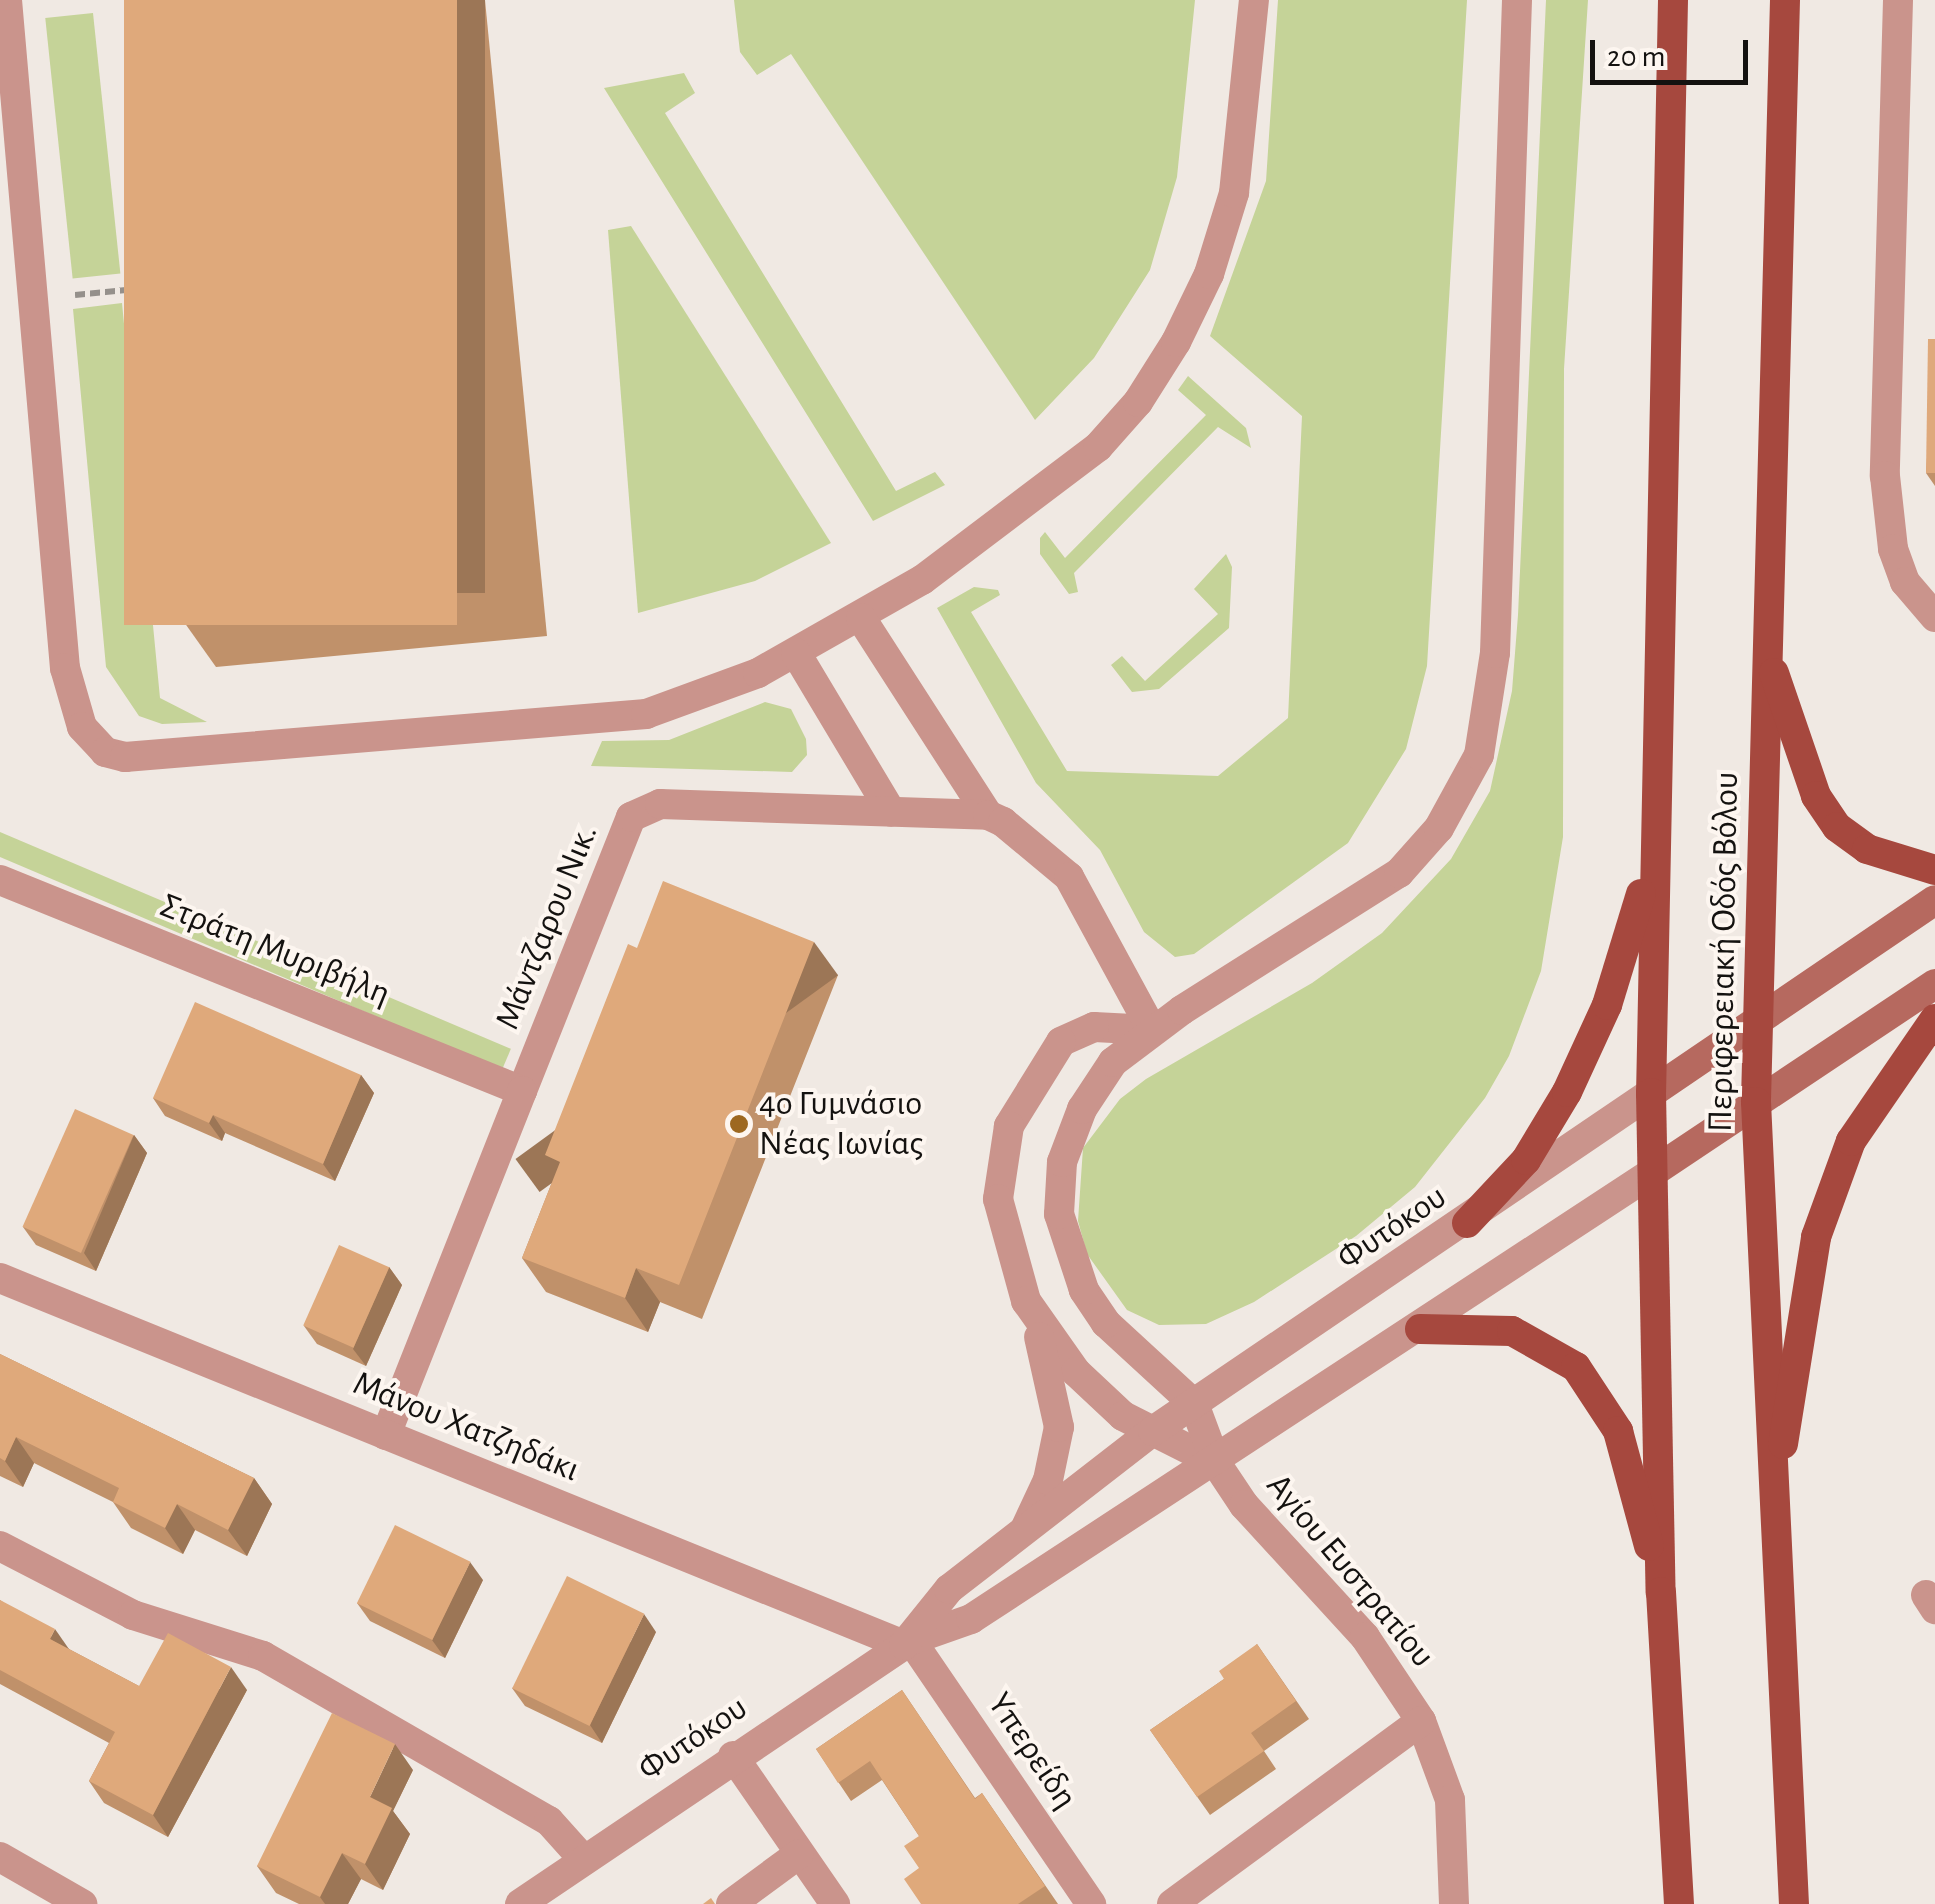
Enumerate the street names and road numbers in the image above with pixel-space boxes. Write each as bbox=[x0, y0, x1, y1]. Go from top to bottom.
street label: Περιφερειακή Οδός Βόλου bbox=[1700, 772, 1748, 1132]
street label: Μάντζαρου Νικ. bbox=[487, 818, 607, 1036]
street label: Στράτη Μυριβήλη bbox=[154, 885, 396, 1015]
street label: Φυτόκου bbox=[1329, 1176, 1455, 1280]
street label: Μάνου Χατζηδάκι bbox=[347, 1363, 585, 1491]
street label: Αγίου Ευστρατίου bbox=[1257, 1466, 1443, 1676]
street label: Υπερείδη bbox=[978, 1685, 1086, 1817]
street label: Φυτόκου bbox=[630, 1687, 756, 1791]

